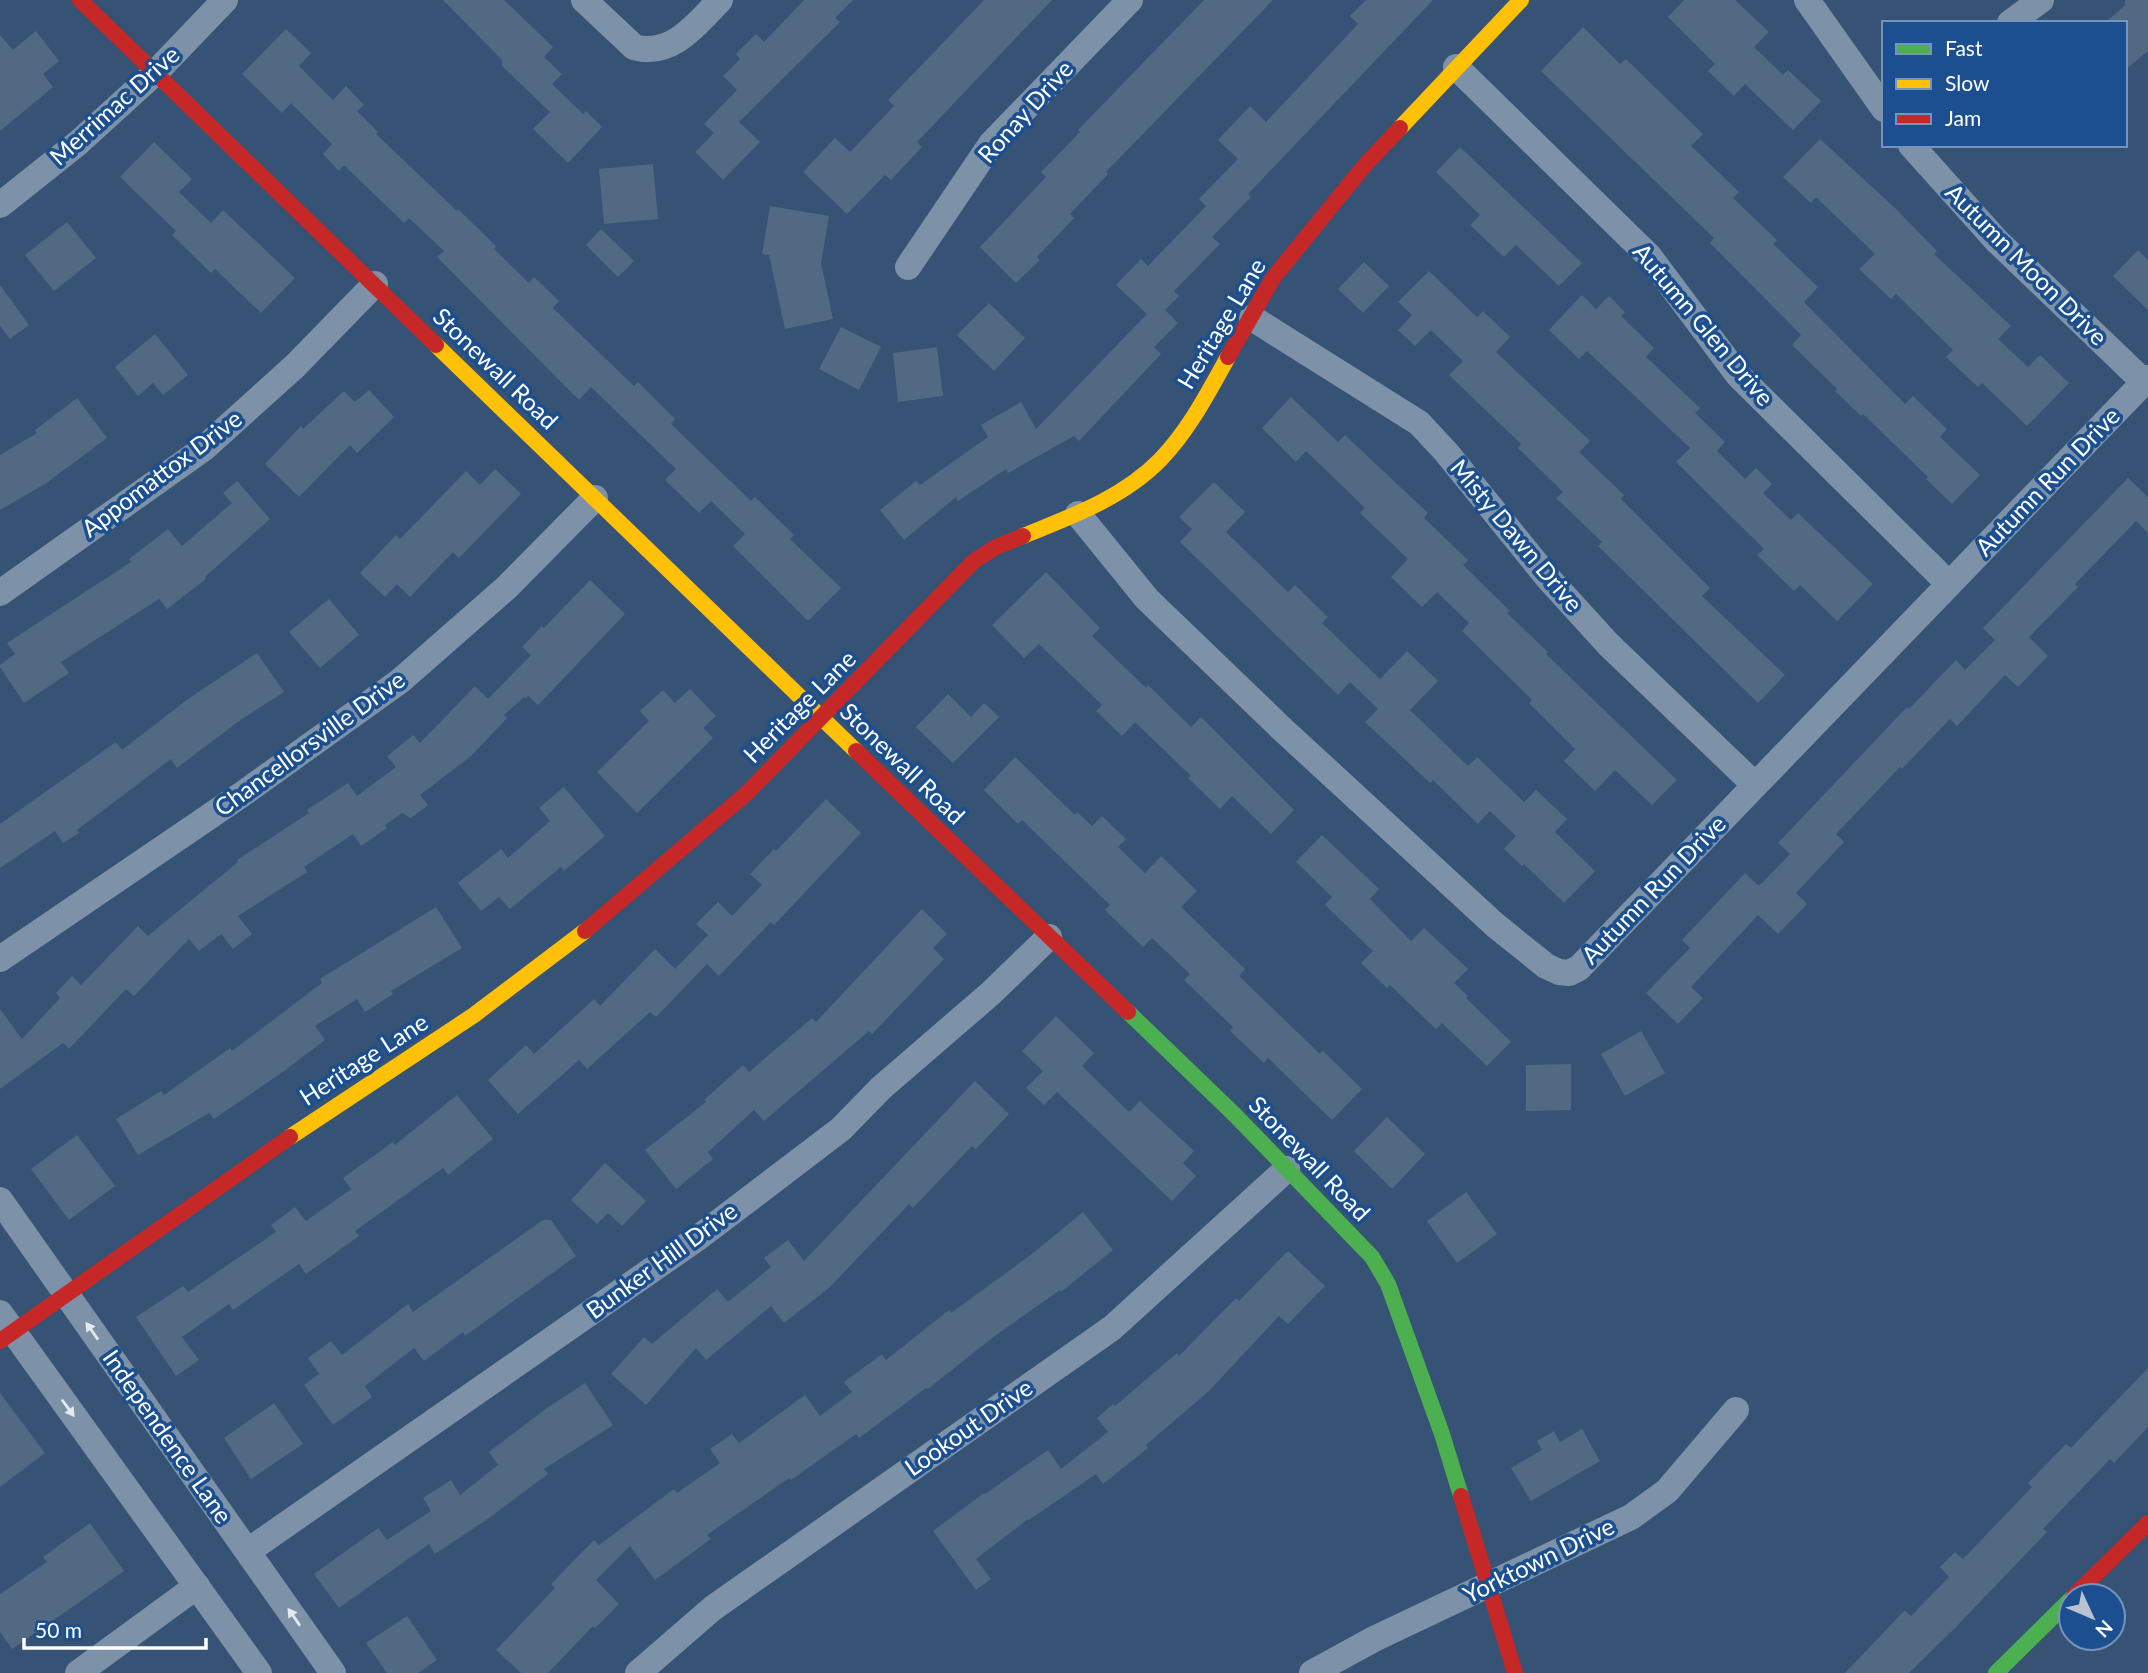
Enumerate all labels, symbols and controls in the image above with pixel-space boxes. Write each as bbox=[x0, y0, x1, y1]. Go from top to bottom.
legend bbox=[1882, 21, 2127, 147]
text: Fast bbox=[1945, 35, 1983, 60]
street label: Merrimac Drive bbox=[43, 39, 185, 171]
street label: Ronay Drive bbox=[971, 54, 1079, 168]
text: Slow bbox=[1945, 70, 1990, 95]
text: Jam bbox=[1945, 105, 1981, 130]
street label: Autumn Moon Drive bbox=[1940, 177, 2114, 351]
street label: Autumn Glen Drive bbox=[1628, 237, 1781, 411]
street label: Heritage Lane bbox=[1170, 253, 1271, 394]
street label: Stonewall Road bbox=[428, 301, 564, 435]
street label: Autumn Run Drive bbox=[1969, 401, 2125, 561]
street label: Appomattox Drive bbox=[75, 403, 247, 542]
street label: Misty Dawn Drive bbox=[1445, 453, 1589, 617]
street label: Heritage Lane bbox=[737, 644, 861, 768]
street label: Chancellorsville Drive bbox=[208, 664, 410, 822]
street label: Stonewall Road bbox=[835, 696, 971, 830]
street label: Autumn Run Drive bbox=[1575, 809, 1731, 969]
street label: Heritage Lane bbox=[294, 1007, 433, 1111]
street label: Stonewall Road bbox=[1243, 1090, 1377, 1226]
street label: Bunker Hill Drive bbox=[580, 1195, 742, 1324]
one-way arrow bbox=[85, 1322, 99, 1340]
street label: Independence Lane bbox=[97, 1344, 239, 1529]
street label: Lookout Drive bbox=[899, 1372, 1038, 1481]
one-way arrow bbox=[61, 1399, 75, 1417]
street label: Yorktown Drive bbox=[1458, 1511, 1619, 1609]
north arrow bbox=[2057, 1582, 2127, 1652]
scale bar bbox=[24, 1606, 206, 1650]
one-way arrow bbox=[287, 1608, 301, 1626]
text: N bbox=[2091, 1616, 2118, 1642]
text: 50 m bbox=[35, 1617, 82, 1642]

